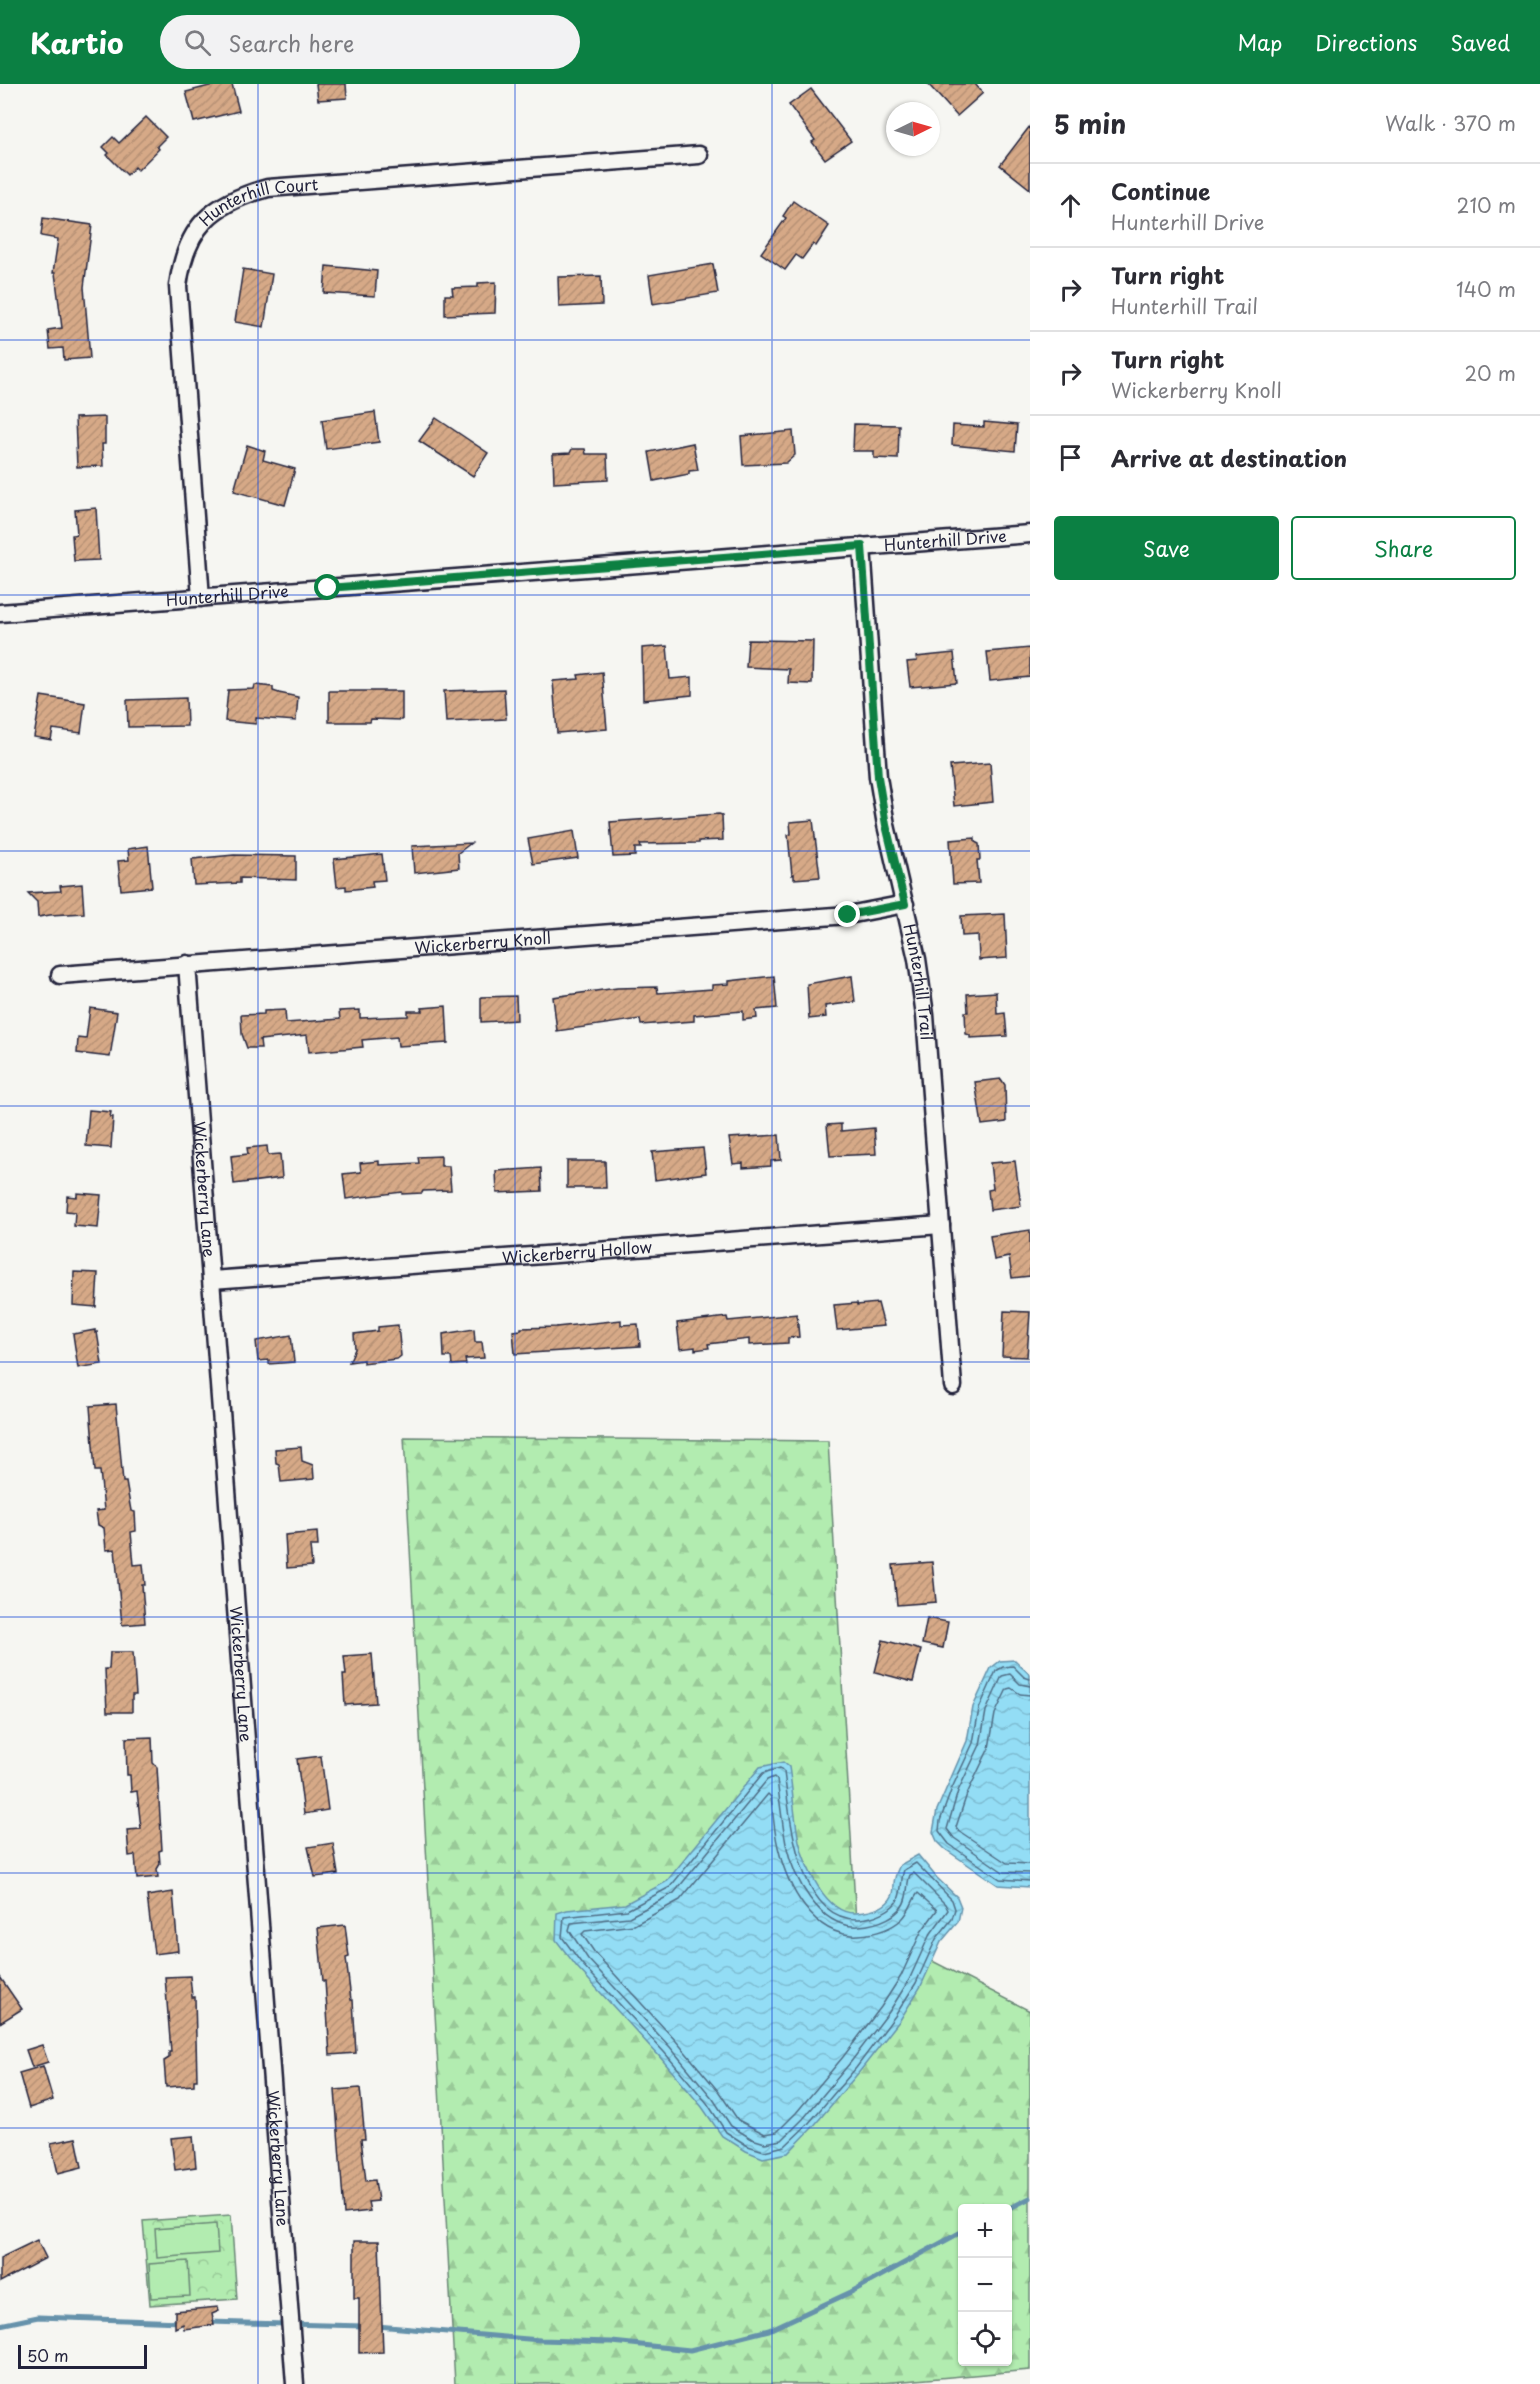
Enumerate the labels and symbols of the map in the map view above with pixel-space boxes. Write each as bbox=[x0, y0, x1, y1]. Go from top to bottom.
north arrow bbox=[886, 102, 940, 156]
street label: Hunterhill Court bbox=[193, 171, 319, 231]
street label: Hunterhill Drive bbox=[883, 523, 1007, 556]
route start bbox=[314, 574, 340, 600]
street label: Hunterhill Drive bbox=[165, 578, 289, 611]
route end bbox=[834, 901, 860, 927]
street label: Hunterhill Trail bbox=[898, 921, 940, 1041]
street label: Wickerberry Knoll bbox=[414, 925, 552, 959]
street label: Wickerberry Lane bbox=[188, 1120, 222, 1258]
street label: Wickerberry Hollow bbox=[501, 1234, 653, 1269]
street label: Wickerberry Lane bbox=[225, 1605, 259, 1743]
street label: Wickerberry Lane bbox=[262, 2090, 296, 2227]
scale bar bbox=[18, 2342, 147, 2370]

